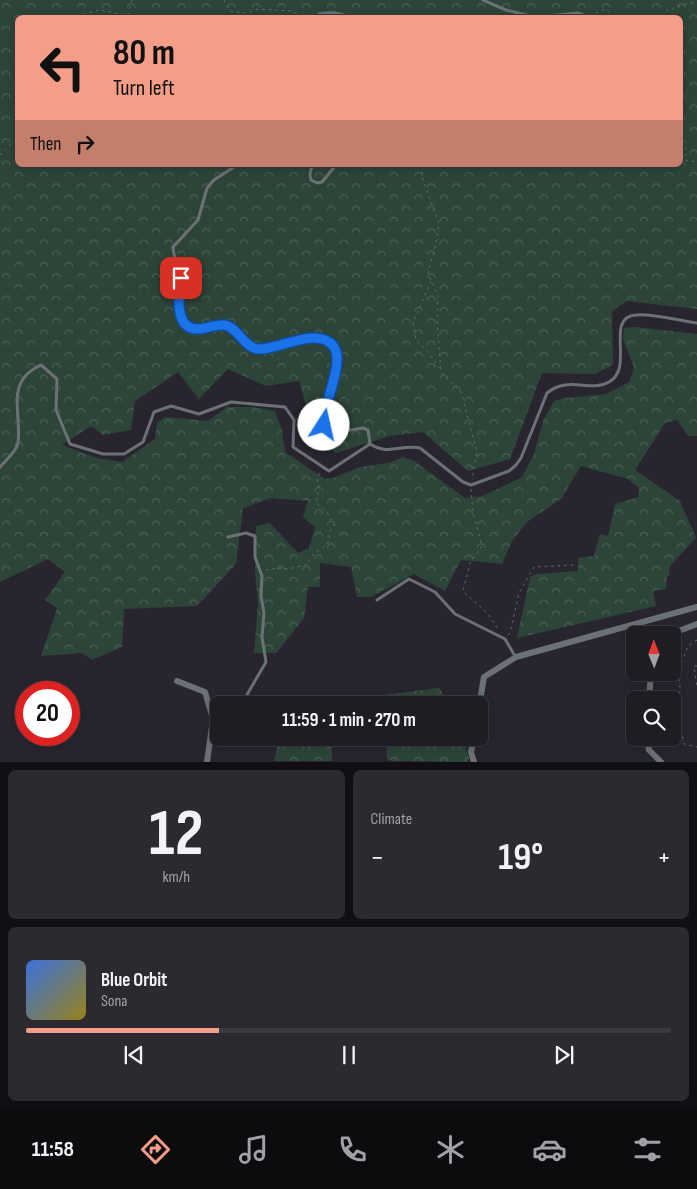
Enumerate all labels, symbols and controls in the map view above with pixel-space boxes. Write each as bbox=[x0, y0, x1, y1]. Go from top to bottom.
text: 80 m bbox=[113, 32, 175, 75]
icon: left bbox=[30, 35, 95, 100]
text: Turn left bbox=[113, 75, 175, 102]
icon: right bbox=[71, 130, 99, 158]
text: Then bbox=[30, 133, 61, 156]
pin bbox=[160, 257, 202, 299]
icon: arrive bbox=[167, 264, 195, 292]
position arrow bbox=[297, 398, 349, 450]
north arrow bbox=[626, 626, 681, 681]
map controls bbox=[626, 626, 681, 746]
speed limit sign: 20 bbox=[15, 681, 80, 746]
button: search bbox=[626, 691, 681, 746]
text: 11:59 · 1 min · 270 m bbox=[282, 709, 416, 732]
text: 12 bbox=[149, 796, 204, 874]
text: Climate bbox=[371, 810, 412, 829]
text: 19° bbox=[498, 835, 543, 880]
text: − bbox=[371, 841, 384, 874]
text: + bbox=[657, 841, 671, 874]
text: km/h bbox=[162, 868, 190, 887]
text: Blue Orbit bbox=[101, 969, 167, 992]
text: Sona bbox=[101, 992, 128, 1011]
icon: previous bbox=[120, 1041, 148, 1069]
icon: pause bbox=[335, 1041, 363, 1069]
icon: next bbox=[550, 1041, 578, 1069]
icon: directions bbox=[138, 1132, 173, 1167]
icon: music bbox=[236, 1132, 271, 1167]
icon: phone bbox=[335, 1132, 370, 1167]
icon: climate bbox=[433, 1132, 468, 1167]
icon: car bbox=[532, 1132, 567, 1167]
icon: filters bbox=[630, 1132, 665, 1167]
text: 11:58 bbox=[32, 1136, 74, 1163]

